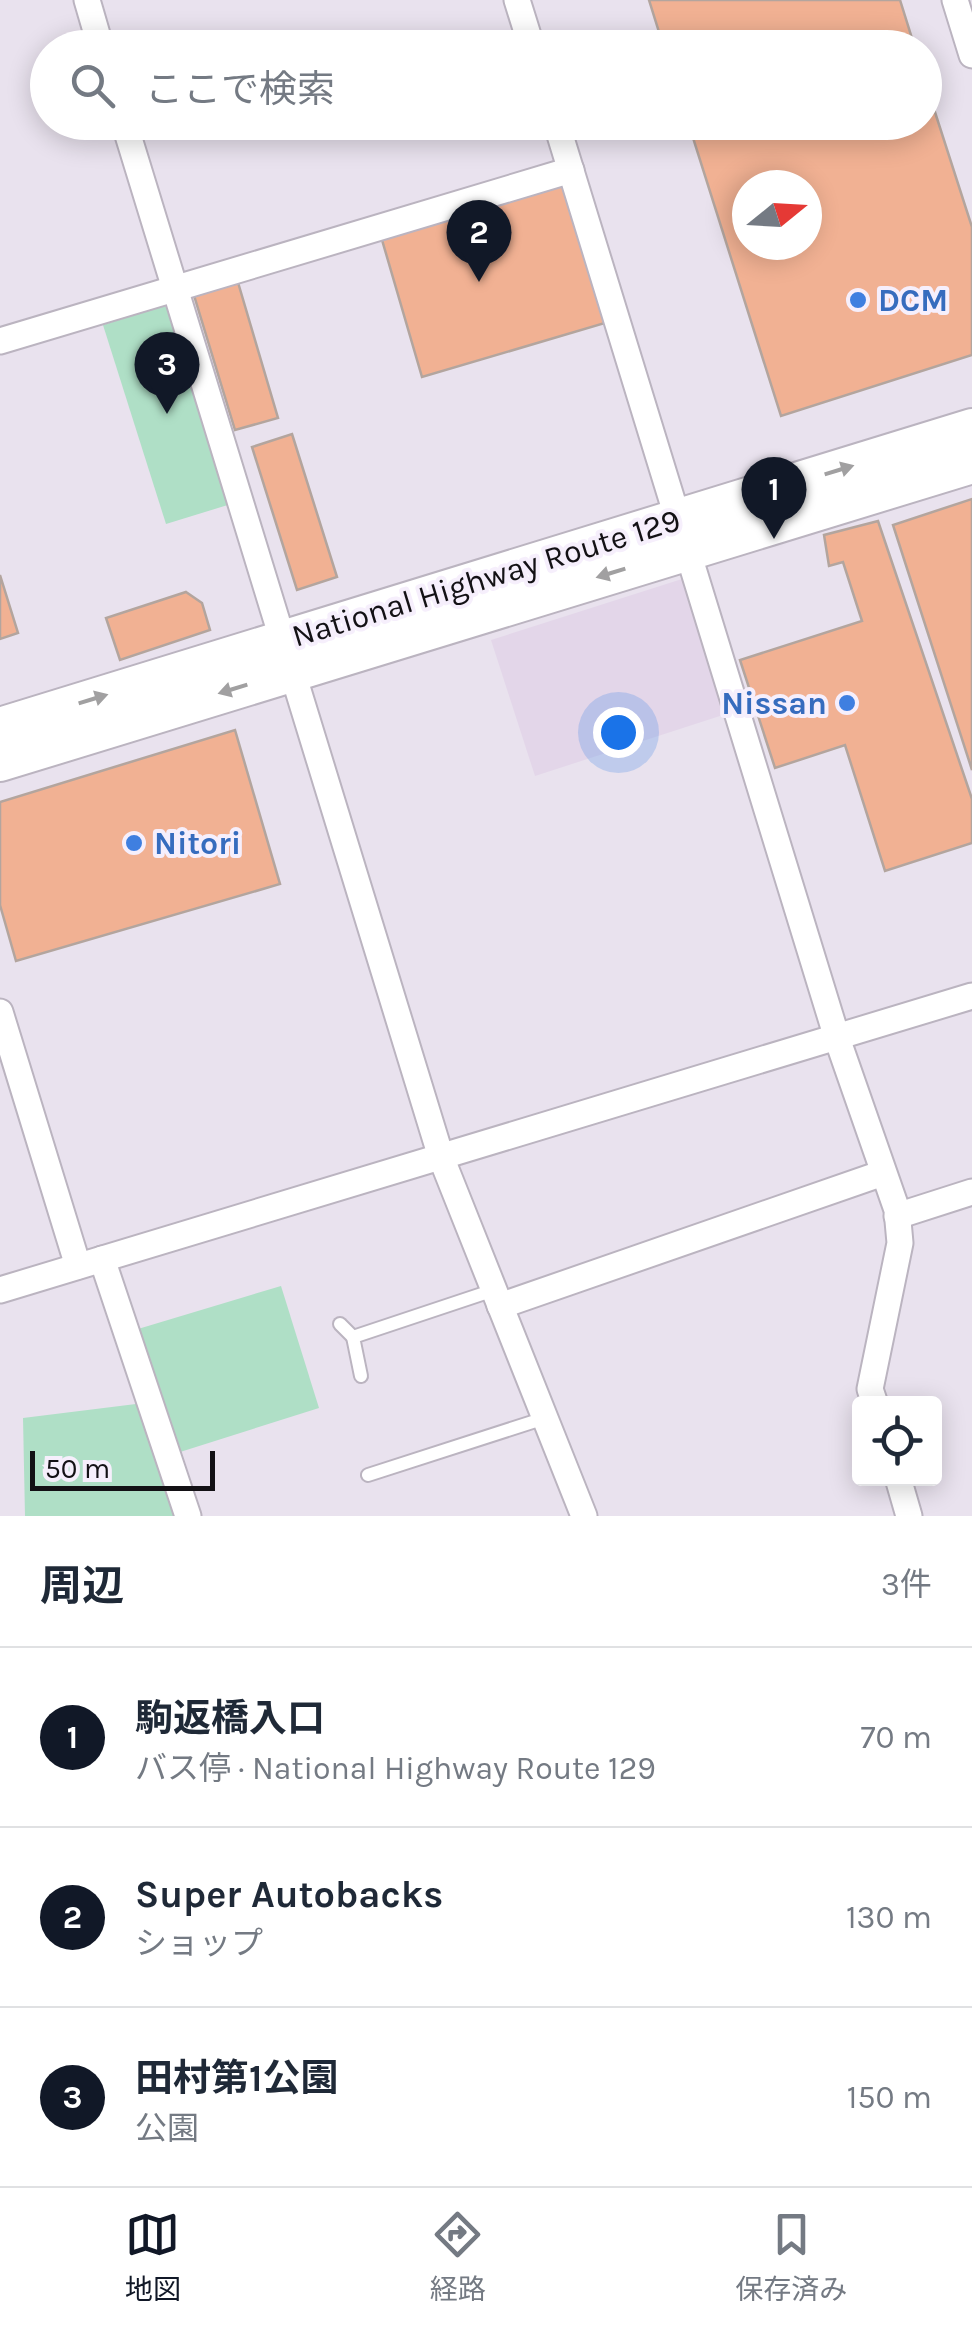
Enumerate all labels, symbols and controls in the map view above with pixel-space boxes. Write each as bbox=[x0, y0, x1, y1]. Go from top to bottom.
search box bbox=[30, 30, 942, 140]
icon: search bbox=[65, 58, 120, 113]
text: ここで検索 bbox=[145, 67, 335, 112]
north arrow bbox=[732, 170, 822, 260]
pin: 2 bbox=[446, 200, 512, 282]
place label: DCM bbox=[878, 282, 948, 319]
marker: DCM bbox=[847, 289, 869, 311]
pin: 3 bbox=[134, 332, 200, 414]
pin: 1 bbox=[742, 456, 806, 539]
one-way arrow bbox=[824, 462, 855, 477]
street label: National Highway Route 129 bbox=[287, 501, 685, 655]
one-way arrow bbox=[595, 566, 625, 581]
one-way arrow bbox=[217, 682, 248, 697]
place label: Nissan bbox=[721, 685, 827, 722]
one-way arrow bbox=[78, 691, 109, 706]
marker: Nissan bbox=[836, 692, 858, 714]
your location bbox=[593, 707, 644, 758]
place label: Nitori bbox=[154, 825, 241, 862]
marker: Nitori bbox=[123, 832, 145, 854]
map controls bbox=[852, 1396, 942, 1486]
button: locate bbox=[852, 1396, 942, 1486]
scale bar bbox=[30, 1446, 215, 1490]
text: 50 m bbox=[45, 1452, 110, 1485]
text: 周辺 bbox=[40, 1561, 124, 1611]
text: 3件 bbox=[881, 1566, 932, 1603]
text: 駒返橋入口 bbox=[135, 1696, 325, 1741]
text: 1 bbox=[67, 1719, 78, 1756]
text: 70 m bbox=[860, 1719, 932, 1756]
text: バス停 · National Highway Route 129 bbox=[135, 1750, 656, 1787]
text: Super Autobacks bbox=[135, 1872, 443, 1917]
text: 2 bbox=[63, 1899, 82, 1936]
text: 130 m bbox=[846, 1899, 932, 1936]
text: ショップ bbox=[135, 1925, 263, 1962]
text: 田村第1公園 bbox=[135, 2056, 339, 2101]
text: 3 bbox=[63, 2079, 82, 2116]
text: 150 m bbox=[847, 2079, 932, 2116]
text: 公園 bbox=[135, 2110, 199, 2147]
tab: 地図 bbox=[125, 2207, 181, 2307]
tab: 経路 bbox=[430, 2207, 486, 2307]
tab: 保存済み bbox=[735, 2207, 847, 2307]

